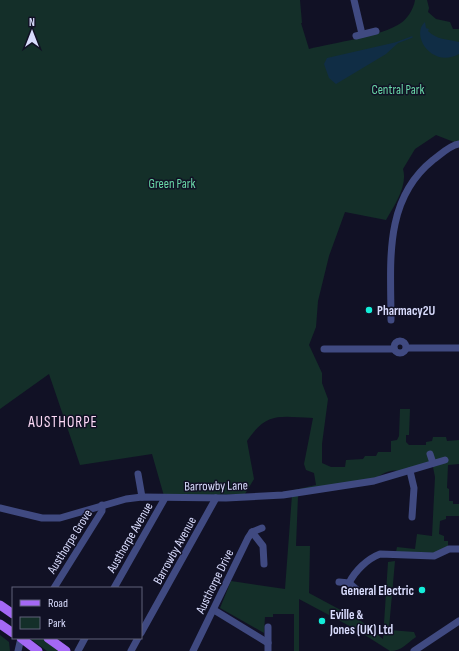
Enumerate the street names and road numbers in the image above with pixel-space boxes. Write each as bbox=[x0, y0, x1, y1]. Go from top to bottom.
street label: Barrowby Lane bbox=[184, 477, 248, 495]
street label: Austhorpe Avenue bbox=[103, 499, 156, 576]
street label: Austhorpe Grove bbox=[43, 507, 96, 577]
street label: Barrowby Avenue bbox=[150, 514, 200, 587]
street label: Austhorpe Drive bbox=[192, 547, 237, 617]

